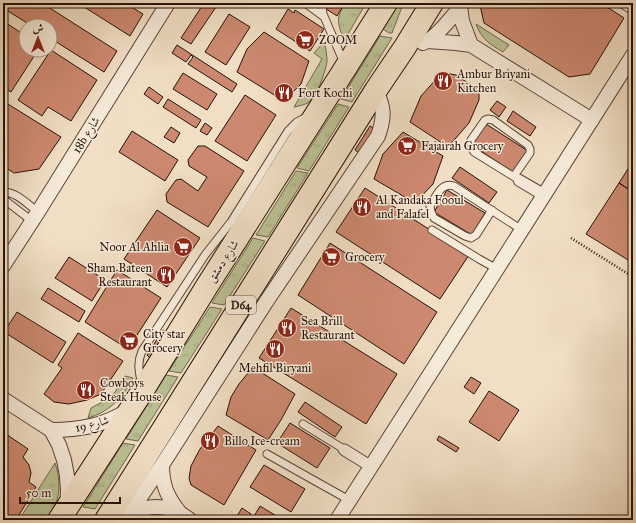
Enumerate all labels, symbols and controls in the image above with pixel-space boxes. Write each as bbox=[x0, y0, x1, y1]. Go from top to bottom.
north arrow bbox=[18, 18, 58, 58]
text: ش bbox=[33, 22, 44, 35]
supermarket icon: ZOOM bbox=[294, 29, 316, 51]
place label: ZOOM bbox=[319, 33, 357, 47]
place label: Ambur Briyani Kitchen bbox=[456, 67, 531, 95]
restaurant icon: Ambur Briyani Kitchen bbox=[432, 70, 454, 92]
restaurant icon: Fort Kochi bbox=[273, 82, 295, 104]
place label: Fort Kochi bbox=[298, 86, 353, 100]
street label: 18b شارع bbox=[69, 114, 106, 158]
supermarket icon: Fajairah Grocery bbox=[396, 135, 418, 157]
place label: Fajairah Grocery bbox=[421, 139, 504, 153]
place label: Al Kandaka Fooul and Falafel bbox=[375, 193, 465, 221]
restaurant icon: Al Kandaka Fooul and Falafel bbox=[351, 196, 373, 218]
supermarket icon: Noor Al Ahlia bbox=[172, 236, 194, 258]
street label: شارع دمشق bbox=[204, 237, 245, 287]
place label: Noor Al Ahlia bbox=[99, 240, 170, 254]
supermarket icon: Grocery bbox=[320, 246, 342, 268]
place label: Grocery bbox=[345, 250, 385, 264]
place label: Sham Bateen Restaurant bbox=[87, 261, 153, 289]
restaurant icon: Sham Bateen Restaurant bbox=[155, 264, 177, 286]
road number: D64 bbox=[226, 296, 256, 314]
place label: Sea Brill Restaurant bbox=[301, 314, 355, 342]
restaurant icon: Sea Brill Restaurant bbox=[276, 317, 298, 339]
place label: City star Grocery bbox=[143, 327, 186, 355]
supermarket icon: City star Grocery bbox=[118, 330, 140, 352]
restaurant icon: Mehfil Biryani bbox=[264, 338, 286, 360]
place label: Mehfil Biryani bbox=[239, 361, 312, 375]
place label: Cowboys Steak House bbox=[100, 376, 162, 404]
restaurant icon: Cowboys Steak House bbox=[75, 379, 97, 401]
street label: شارع 19 bbox=[74, 413, 112, 439]
restaurant icon: Billo Ice-cream bbox=[199, 430, 221, 452]
place label: Billo Ice-cream bbox=[224, 434, 300, 448]
scale bar bbox=[20, 479, 120, 505]
text: 50 m bbox=[26, 486, 51, 500]

